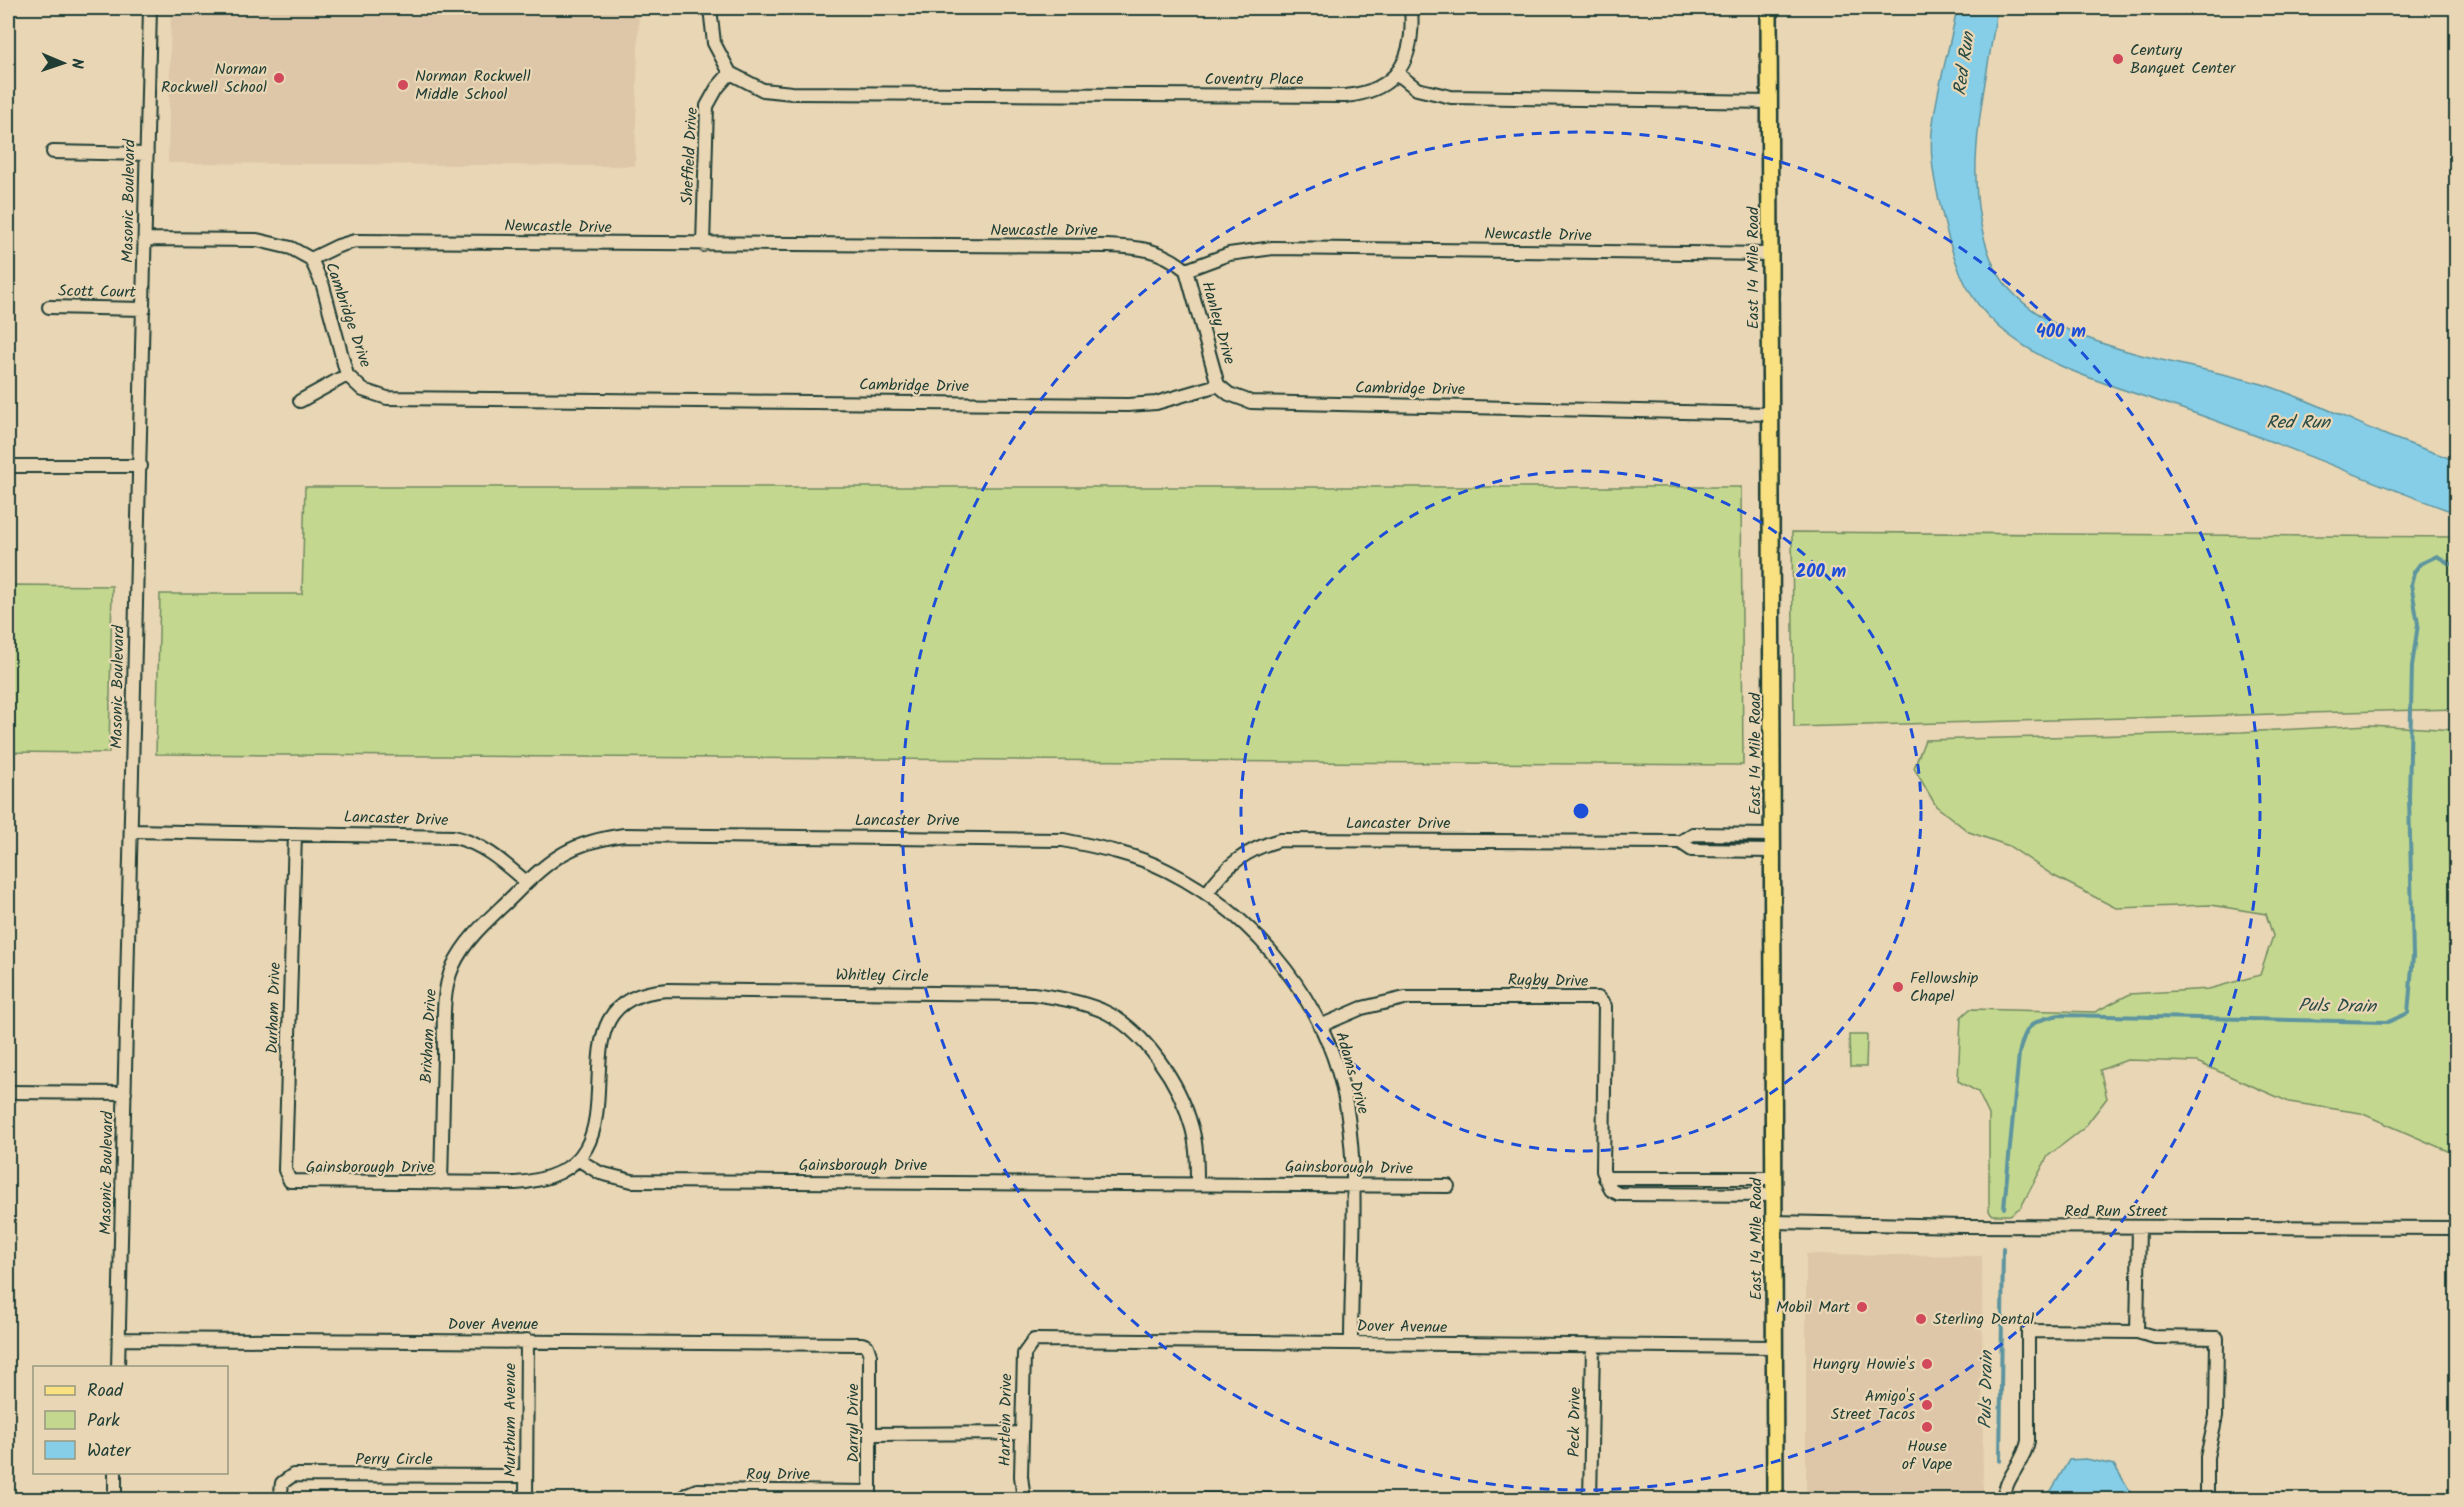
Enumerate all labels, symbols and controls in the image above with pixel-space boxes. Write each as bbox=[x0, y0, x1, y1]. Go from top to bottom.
water label: Red Run bbox=[1946, 29, 1984, 97]
north arrow bbox=[33, 33, 93, 93]
place label: Century Banquet Center bbox=[2130, 38, 2237, 81]
marker: Century Banquet Center bbox=[2111, 52, 2125, 66]
place label: Norman Rockwell School bbox=[161, 57, 267, 100]
text: N bbox=[64, 58, 89, 69]
place label: Norman Rockwell Middle School bbox=[415, 64, 531, 107]
street label: Coventry Place bbox=[1204, 67, 1304, 92]
marker: Norman Rockwell School bbox=[272, 71, 286, 85]
marker: Norman Rockwell Middle School bbox=[396, 78, 410, 92]
street label: Sheffield Drive bbox=[675, 107, 705, 205]
street label: Masonic Boulevard bbox=[115, 138, 143, 263]
street label: East 14 Mile Road bbox=[1741, 206, 1766, 329]
street label: Newcastle Drive bbox=[504, 214, 612, 240]
street label: Newcastle Drive bbox=[990, 218, 1098, 243]
street label: Newcastle Drive bbox=[1484, 222, 1592, 248]
street label: Cambridge Drive bbox=[318, 259, 378, 371]
street label: Scott Court bbox=[58, 279, 137, 305]
street label: Hanley Drive bbox=[1194, 279, 1242, 367]
text: 400 m bbox=[2036, 318, 2086, 347]
street label: Cambridge Drive bbox=[859, 373, 969, 399]
street label: Cambridge Drive bbox=[1355, 376, 1465, 402]
water label: Red Run bbox=[2266, 409, 2331, 438]
text: 200 m bbox=[1796, 558, 1847, 587]
street label: Masonic Boulevard bbox=[104, 624, 132, 749]
street label: East 14 Mile Road bbox=[1743, 692, 1768, 815]
centre of rings bbox=[1571, 801, 1591, 821]
street label: Lancaster Drive bbox=[343, 805, 449, 833]
street label: Lancaster Drive bbox=[855, 808, 959, 833]
street label: Lancaster Drive bbox=[1346, 811, 1450, 836]
street label: Durham Drive bbox=[260, 962, 288, 1054]
street label: Whitley Circle bbox=[835, 963, 929, 989]
place label: Fellowship Chapel bbox=[1910, 966, 1979, 1009]
street label: Rugby Drive bbox=[1508, 968, 1588, 994]
marker: Fellowship Chapel bbox=[1891, 980, 1905, 994]
street label: Brixham Drive bbox=[414, 988, 444, 1084]
water label: Puls Drain bbox=[2298, 992, 2377, 1022]
street label: Adams Drive bbox=[1328, 1029, 1376, 1117]
street label: Masonic Boulevard bbox=[93, 1110, 121, 1235]
street label: Gainsborough Drive bbox=[799, 1153, 927, 1178]
street label: Gainsborough Drive bbox=[1285, 1154, 1413, 1182]
street label: Gainsborough Drive bbox=[306, 1155, 434, 1180]
street label: East 14 Mile Road bbox=[1744, 1177, 1769, 1300]
street label: Red Run Street bbox=[2064, 1199, 2169, 1224]
place label: Mobil Mart bbox=[1776, 1295, 1851, 1320]
marker: Mobil Mart bbox=[1855, 1300, 1869, 1314]
place label: Sterling Dental bbox=[1933, 1307, 2034, 1332]
street label: Dover Avenue bbox=[448, 1312, 538, 1337]
marker: Sterling Dental bbox=[1914, 1312, 1928, 1326]
street label: Dover Avenue bbox=[1357, 1314, 1447, 1340]
water label: Puls Drain bbox=[1972, 1350, 2002, 1429]
place label: Hungry Howie's bbox=[1812, 1352, 1915, 1377]
marker: Hungry Howie's bbox=[1920, 1357, 1934, 1371]
street label: Murthum Avenue bbox=[498, 1363, 523, 1477]
legend bbox=[33, 1366, 228, 1474]
street label: Hartlein Drive bbox=[993, 1373, 1019, 1467]
text: Road bbox=[87, 1377, 124, 1406]
street label: Darryl Drive bbox=[841, 1383, 866, 1463]
place label: Amigo's Street Tacos bbox=[1831, 1384, 1915, 1427]
street label: Peck Drive bbox=[1562, 1387, 1588, 1457]
marker: Amigo's Street Tacos bbox=[1920, 1398, 1934, 1412]
text: Park bbox=[87, 1407, 120, 1436]
marker: House of Vape bbox=[1920, 1420, 1934, 1434]
place label: House of Vape bbox=[1902, 1434, 1952, 1477]
text: Water bbox=[87, 1437, 132, 1466]
street label: Perry Circle bbox=[355, 1447, 433, 1472]
street label: Roy Drive bbox=[746, 1462, 810, 1487]

